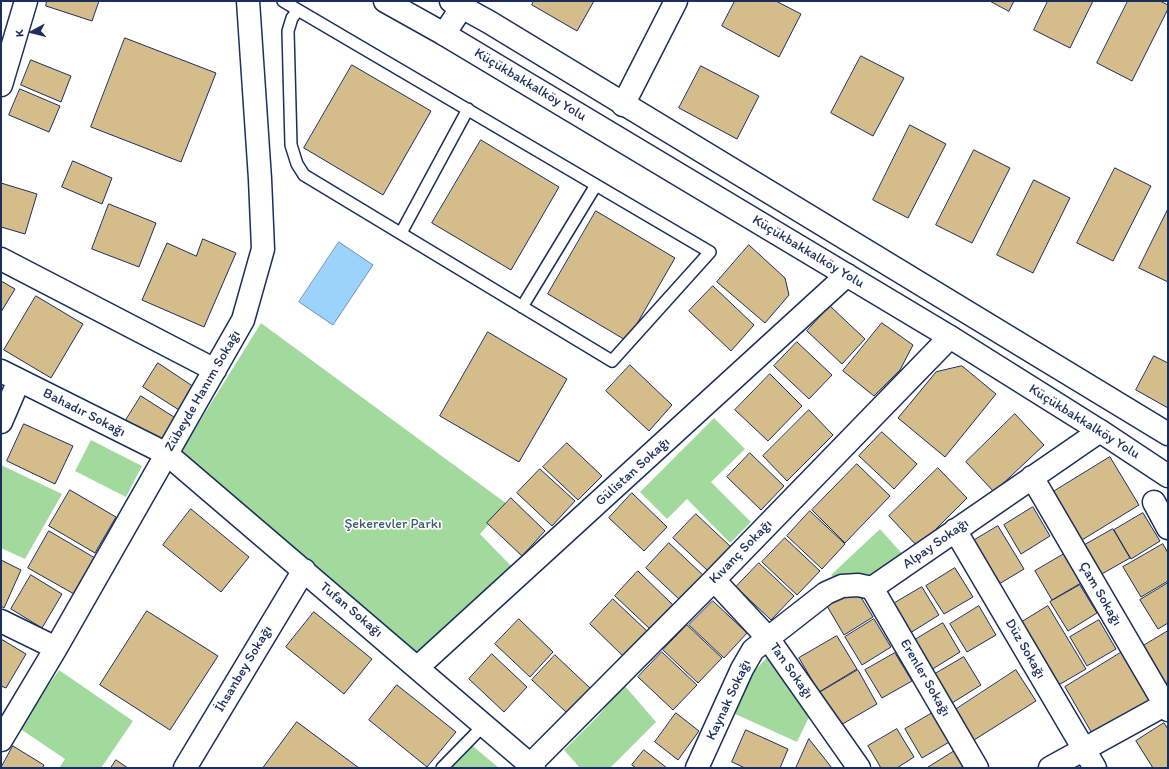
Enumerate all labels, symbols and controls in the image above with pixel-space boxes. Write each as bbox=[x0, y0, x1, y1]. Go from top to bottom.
north arrow bbox=[12, 12, 52, 52]
text: K bbox=[13, 29, 26, 38]
street label: Küçükbakkalköy Yolu bbox=[471, 45, 589, 125]
street label: Küçükbakkalköy Yolu bbox=[749, 212, 867, 292]
street label: Zübeyde Hanım Sokağı bbox=[161, 327, 245, 455]
street label: Küçükbakkalköy Yolu bbox=[1025, 381, 1143, 463]
street label: Bahadır Sokağı bbox=[40, 385, 128, 441]
street label: Gülistan Sokağı bbox=[592, 434, 674, 510]
street label: Alpay Sokağı bbox=[900, 515, 972, 573]
park label: Şekerevler Parkı bbox=[344, 516, 442, 532]
street label: Kıvanç Sokağı bbox=[706, 516, 776, 588]
street label: Çam Sokağı bbox=[1075, 559, 1125, 629]
street label: Tufan Sokağı bbox=[316, 579, 386, 641]
street label: Düz Sokağı bbox=[1001, 616, 1049, 682]
street label: İhsanbey Sokağı bbox=[212, 623, 276, 715]
street label: Erenler Sokağı bbox=[896, 636, 954, 720]
street label: Tan Sokağı bbox=[766, 640, 816, 702]
street label: Kaynak Sokağı bbox=[703, 657, 755, 743]

